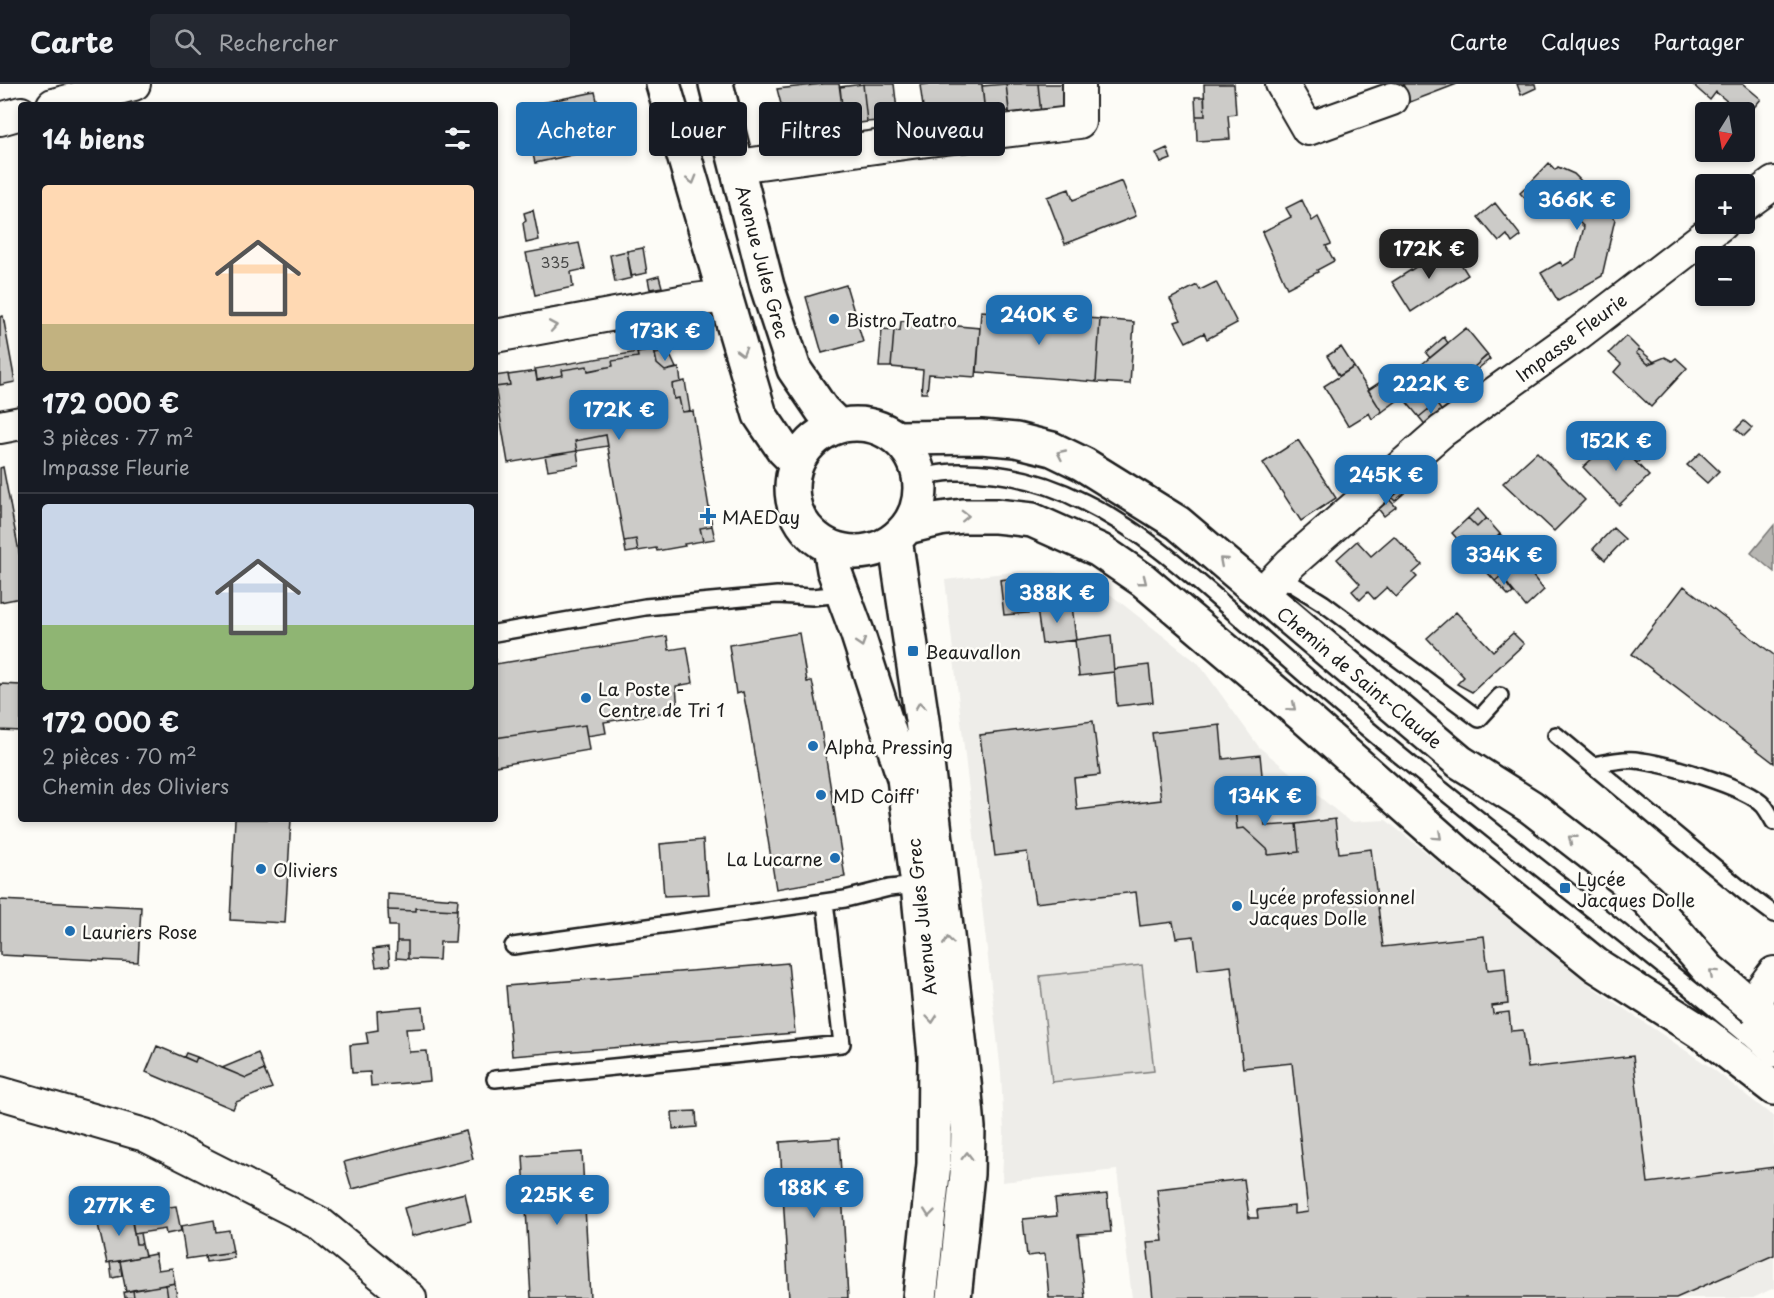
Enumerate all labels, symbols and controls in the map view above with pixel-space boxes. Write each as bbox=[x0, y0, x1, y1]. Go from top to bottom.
search box bbox=[150, 14, 570, 68]
text: Carte bbox=[30, 20, 114, 63]
icon: search bbox=[171, 25, 204, 58]
text: Rechercher bbox=[219, 25, 338, 58]
text: Carte bbox=[1450, 25, 1508, 57]
text: Calques bbox=[1541, 25, 1620, 57]
text: Partager bbox=[1653, 25, 1744, 57]
chip: Acheter bbox=[516, 102, 637, 156]
chip: Louer bbox=[649, 102, 747, 156]
chip: Filtres bbox=[759, 102, 862, 156]
chip: Nouveau bbox=[874, 102, 1005, 156]
north arrow bbox=[1695, 102, 1755, 162]
map controls bbox=[1695, 102, 1755, 306]
text: 14 biens bbox=[42, 119, 145, 158]
icon: filters bbox=[441, 122, 474, 155]
button: + bbox=[1695, 174, 1755, 234]
one-way arrow bbox=[685, 175, 697, 185]
pin: 366K € bbox=[1528, 180, 1626, 231]
street label: Avenue Jules Grec bbox=[730, 182, 796, 342]
text: 366K € bbox=[1538, 184, 1616, 214]
icon: home bbox=[204, 224, 312, 332]
pin: 172K € bbox=[1380, 229, 1478, 280]
text: 172K € bbox=[1393, 233, 1465, 263]
button: − bbox=[1695, 246, 1755, 306]
house number: 335 bbox=[540, 250, 570, 273]
street label: Impasse Fleurie bbox=[1510, 286, 1632, 388]
pin: 240K € bbox=[990, 295, 1088, 346]
text: 240K € bbox=[1000, 299, 1078, 329]
place label: Bistro Teatro bbox=[846, 306, 957, 333]
pin: 173K € bbox=[616, 311, 714, 362]
marker: Bistro Teatro bbox=[827, 312, 841, 326]
text: 173K € bbox=[629, 315, 701, 345]
one-way arrow bbox=[547, 320, 557, 333]
one-way arrow bbox=[735, 346, 747, 357]
pin: 222K € bbox=[1382, 364, 1480, 415]
text: 222K € bbox=[1392, 368, 1470, 398]
text: 172 000 € bbox=[42, 383, 179, 422]
pin: 172K € bbox=[570, 390, 668, 441]
text: 172K € bbox=[583, 394, 655, 424]
pin: 152K € bbox=[1567, 421, 1665, 472]
text: 3 pièces · 77 m² bbox=[42, 422, 194, 452]
text: 152K € bbox=[1580, 425, 1652, 455]
one-way arrow bbox=[1056, 449, 1067, 461]
text: Impasse Fleurie bbox=[42, 452, 190, 482]
pin: 245K € bbox=[1337, 455, 1435, 506]
text: 245K € bbox=[1349, 459, 1423, 489]
place label: MAEDay bbox=[722, 503, 800, 530]
marker: MAEDay bbox=[699, 507, 717, 525]
one-way arrow bbox=[960, 510, 969, 523]
pin: 334K € bbox=[1455, 535, 1553, 586]
text: 334K € bbox=[1466, 539, 1542, 569]
icon: home bbox=[204, 543, 312, 651]
one-way arrow bbox=[1219, 557, 1230, 568]
pin: 388K € bbox=[1008, 573, 1106, 624]
one-way arrow bbox=[1136, 574, 1147, 585]
text: 388K € bbox=[1019, 577, 1095, 607]
street label: Chemin de Saint-Claude bbox=[1271, 600, 1449, 754]
one-way arrow bbox=[853, 637, 866, 648]
place label: Beauvallon bbox=[925, 638, 1021, 665]
marker: Beauvallon bbox=[906, 644, 920, 658]
place label: La Poste - Centre de Tri 1 bbox=[598, 675, 725, 723]
marker: La Poste - Centre de Tri 1 bbox=[579, 691, 593, 705]
one-way arrow bbox=[1285, 700, 1296, 711]
one-way arrow bbox=[915, 701, 927, 710]
text: 172 000 € bbox=[42, 702, 179, 741]
place label: Alpha Pressing bbox=[825, 733, 953, 760]
marker: Alpha Pressing bbox=[806, 739, 820, 753]
text: 2 pièces · 70 m² bbox=[42, 741, 197, 771]
text: Chemin des Oliviers bbox=[42, 771, 229, 801]
pin: 134K € bbox=[1216, 776, 1314, 827]
text: 134K € bbox=[1228, 780, 1302, 810]
place label: MD Coiff' bbox=[833, 782, 920, 809]
marker: MD Coiff' bbox=[814, 788, 828, 802]
one-way arrow bbox=[1432, 829, 1442, 840]
one-way arrow bbox=[1568, 836, 1579, 847]
street label: Avenue Jules Grec bbox=[899, 837, 943, 997]
place label: La Lucarne bbox=[726, 845, 823, 872]
marker: La Lucarne bbox=[828, 851, 842, 865]
place label: Oliviers bbox=[273, 856, 338, 883]
marker: Oliviers bbox=[254, 862, 268, 876]
place label: Lycée Jacques Dolle bbox=[1577, 865, 1695, 913]
marker: Lycée Jacques Dolle bbox=[1558, 881, 1572, 895]
place label: Lycée professionnel Jacques Dolle bbox=[1249, 883, 1415, 931]
marker: Lycée professionnel Jacques Dolle bbox=[1230, 899, 1244, 913]
place label: Lauriers Rose bbox=[82, 918, 197, 945]
marker: Lauriers Rose bbox=[63, 924, 77, 938]
one-way arrow bbox=[943, 937, 955, 946]
one-way arrow bbox=[1709, 969, 1720, 980]
one-way arrow bbox=[925, 1014, 938, 1023]
one-way arrow bbox=[961, 1152, 973, 1161]
pin: 188K € bbox=[765, 1168, 863, 1219]
text: 188K € bbox=[778, 1172, 850, 1202]
pin: 225K € bbox=[508, 1175, 606, 1226]
text: 225K € bbox=[520, 1179, 594, 1209]
pin: 277K € bbox=[70, 1186, 168, 1237]
text: 277K € bbox=[83, 1190, 155, 1220]
one-way arrow bbox=[923, 1209, 936, 1218]

